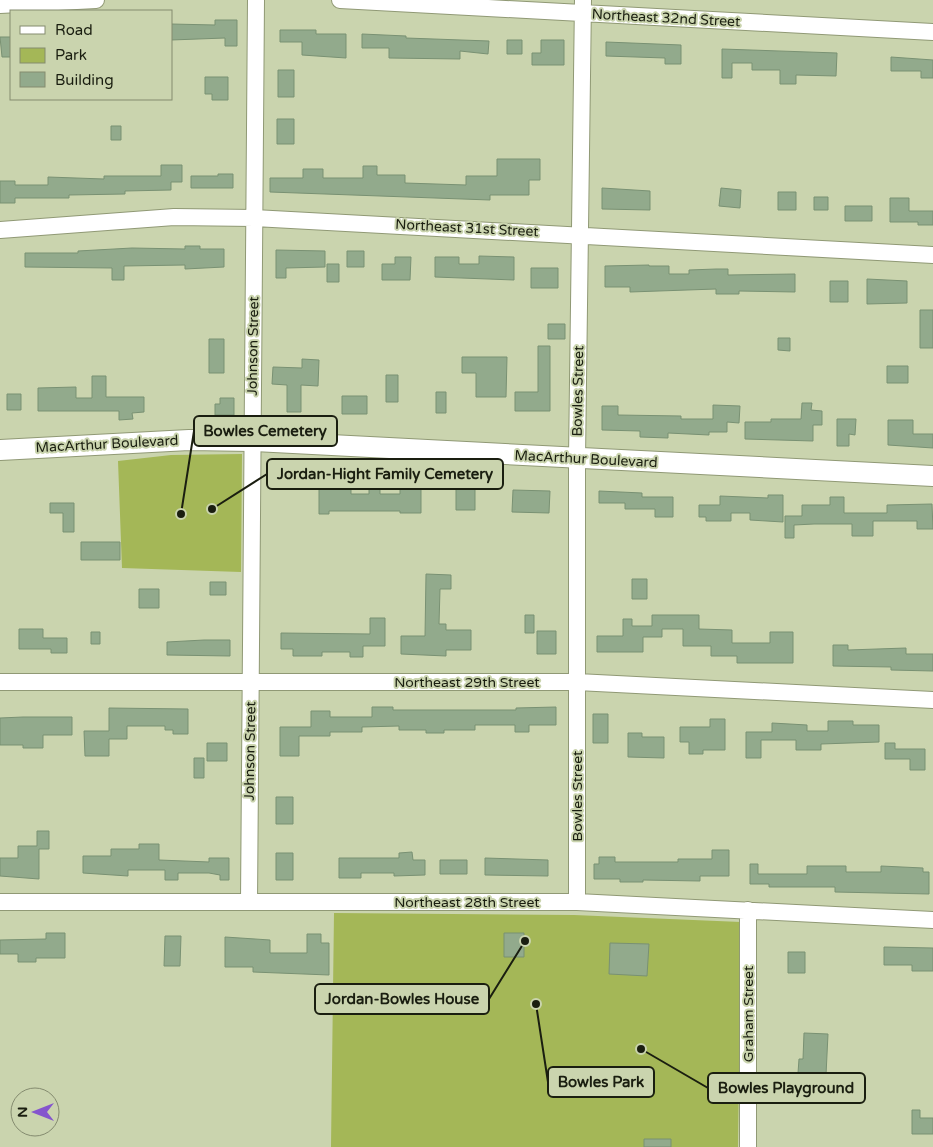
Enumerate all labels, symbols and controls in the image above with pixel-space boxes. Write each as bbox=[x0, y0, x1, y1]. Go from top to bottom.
street label: Northeast 32nd Street bbox=[591, 6, 741, 30]
legend bbox=[10, 10, 172, 100]
text: Road bbox=[55, 21, 93, 39]
text: Park bbox=[55, 46, 87, 64]
text: Building bbox=[55, 71, 114, 89]
street label: Northeast 31st Street bbox=[395, 216, 540, 240]
street label: Johnson Street bbox=[244, 295, 262, 396]
street label: Bowles Street bbox=[569, 345, 587, 437]
callout: Bowles Cemetery bbox=[194, 416, 337, 446]
text: Bowles Cemetery bbox=[203, 422, 327, 441]
street label: MacArthur Boulevard bbox=[35, 432, 179, 456]
street label: MacArthur Boulevard bbox=[514, 447, 658, 471]
callout: Jordan-Hight Family Cemetery bbox=[267, 459, 503, 489]
text: Jordan-Hight Family Cemetery bbox=[276, 465, 493, 484]
street label: Northeast 29th Street bbox=[394, 674, 540, 691]
street label: Johnson Street bbox=[241, 700, 259, 801]
street label: Bowles Street bbox=[569, 750, 586, 841]
street label: Northeast 28th Street bbox=[394, 894, 540, 911]
street label: Graham Street bbox=[740, 965, 757, 1062]
callout: Jordan-Bowles House bbox=[315, 984, 489, 1014]
text: Jordan-Bowles House bbox=[324, 990, 480, 1008]
callout: Bowles Park bbox=[548, 1067, 654, 1097]
text: Bowles Park bbox=[558, 1073, 644, 1091]
callout: Bowles Playground bbox=[708, 1073, 865, 1103]
text: Bowles Playground bbox=[718, 1079, 854, 1098]
north arrow bbox=[10, 1087, 60, 1137]
text: N bbox=[14, 1106, 31, 1118]

